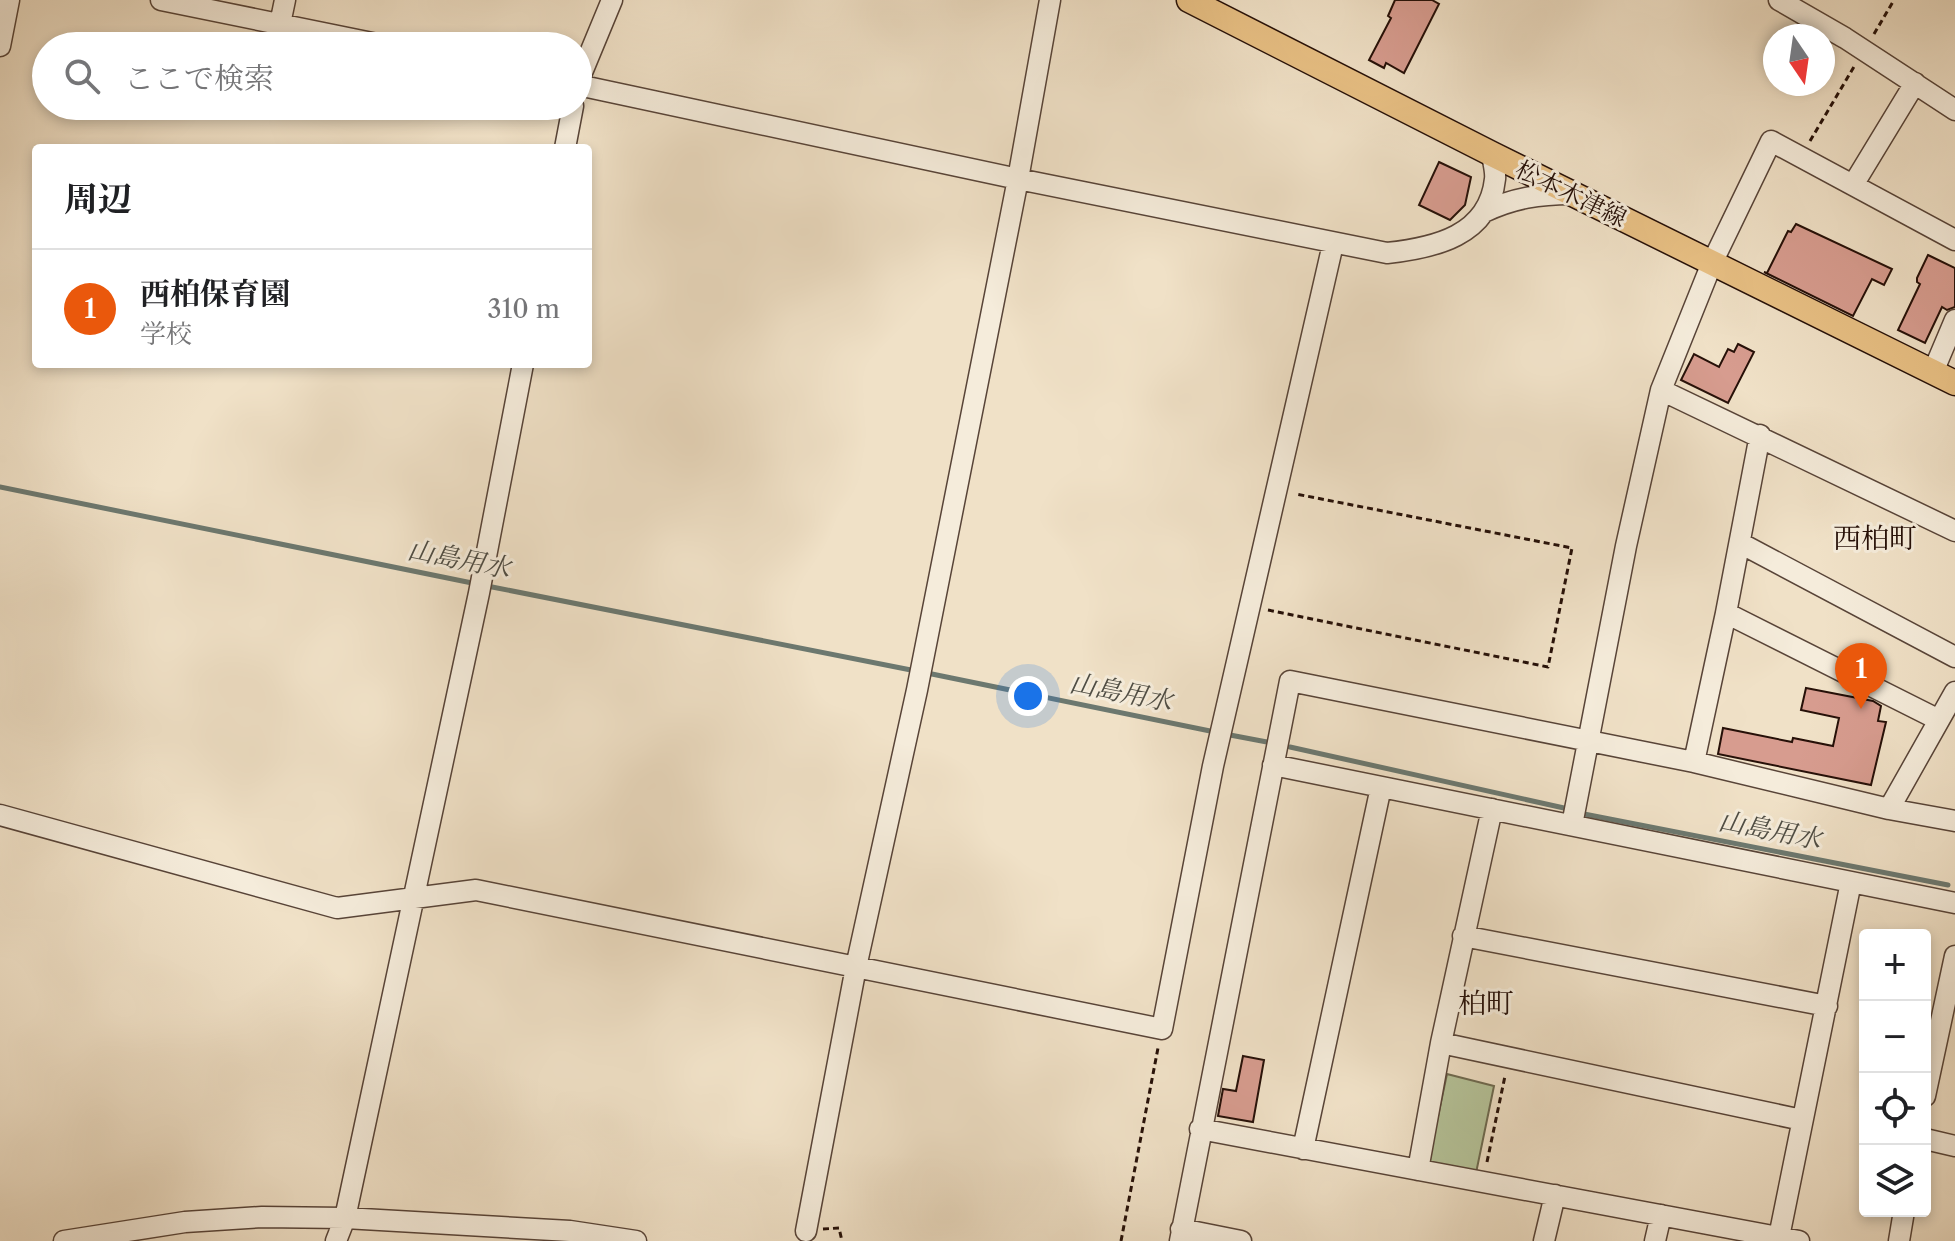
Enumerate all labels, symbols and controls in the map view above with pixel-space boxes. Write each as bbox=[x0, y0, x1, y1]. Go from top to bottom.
north arrow bbox=[1763, 24, 1835, 96]
search box bbox=[32, 32, 592, 120]
icon: search bbox=[60, 54, 104, 98]
text: ここで検索 bbox=[124, 60, 274, 97]
street label: 松本木津線 bbox=[1511, 154, 1632, 233]
text: 周辺 bbox=[64, 178, 132, 220]
text: 西柏保育園 bbox=[140, 275, 290, 312]
text: 1 bbox=[84, 293, 96, 325]
text: 310 m bbox=[487, 293, 560, 325]
text: 学校 bbox=[140, 318, 192, 350]
district label: 西柏町 bbox=[1833, 521, 1917, 555]
water label: 山島用水 bbox=[405, 533, 516, 585]
pin: 1 bbox=[1835, 643, 1887, 709]
water label: 山島用水 bbox=[1067, 666, 1178, 718]
your location bbox=[1008, 676, 1048, 716]
water label: 山島用水 bbox=[1716, 804, 1827, 856]
map controls bbox=[1859, 929, 1931, 1217]
button: + bbox=[1859, 929, 1931, 1001]
district label: 柏町 bbox=[1458, 986, 1514, 1020]
button: − bbox=[1859, 1001, 1931, 1073]
button: locate bbox=[1859, 1073, 1931, 1145]
button: layers bbox=[1859, 1145, 1931, 1217]

